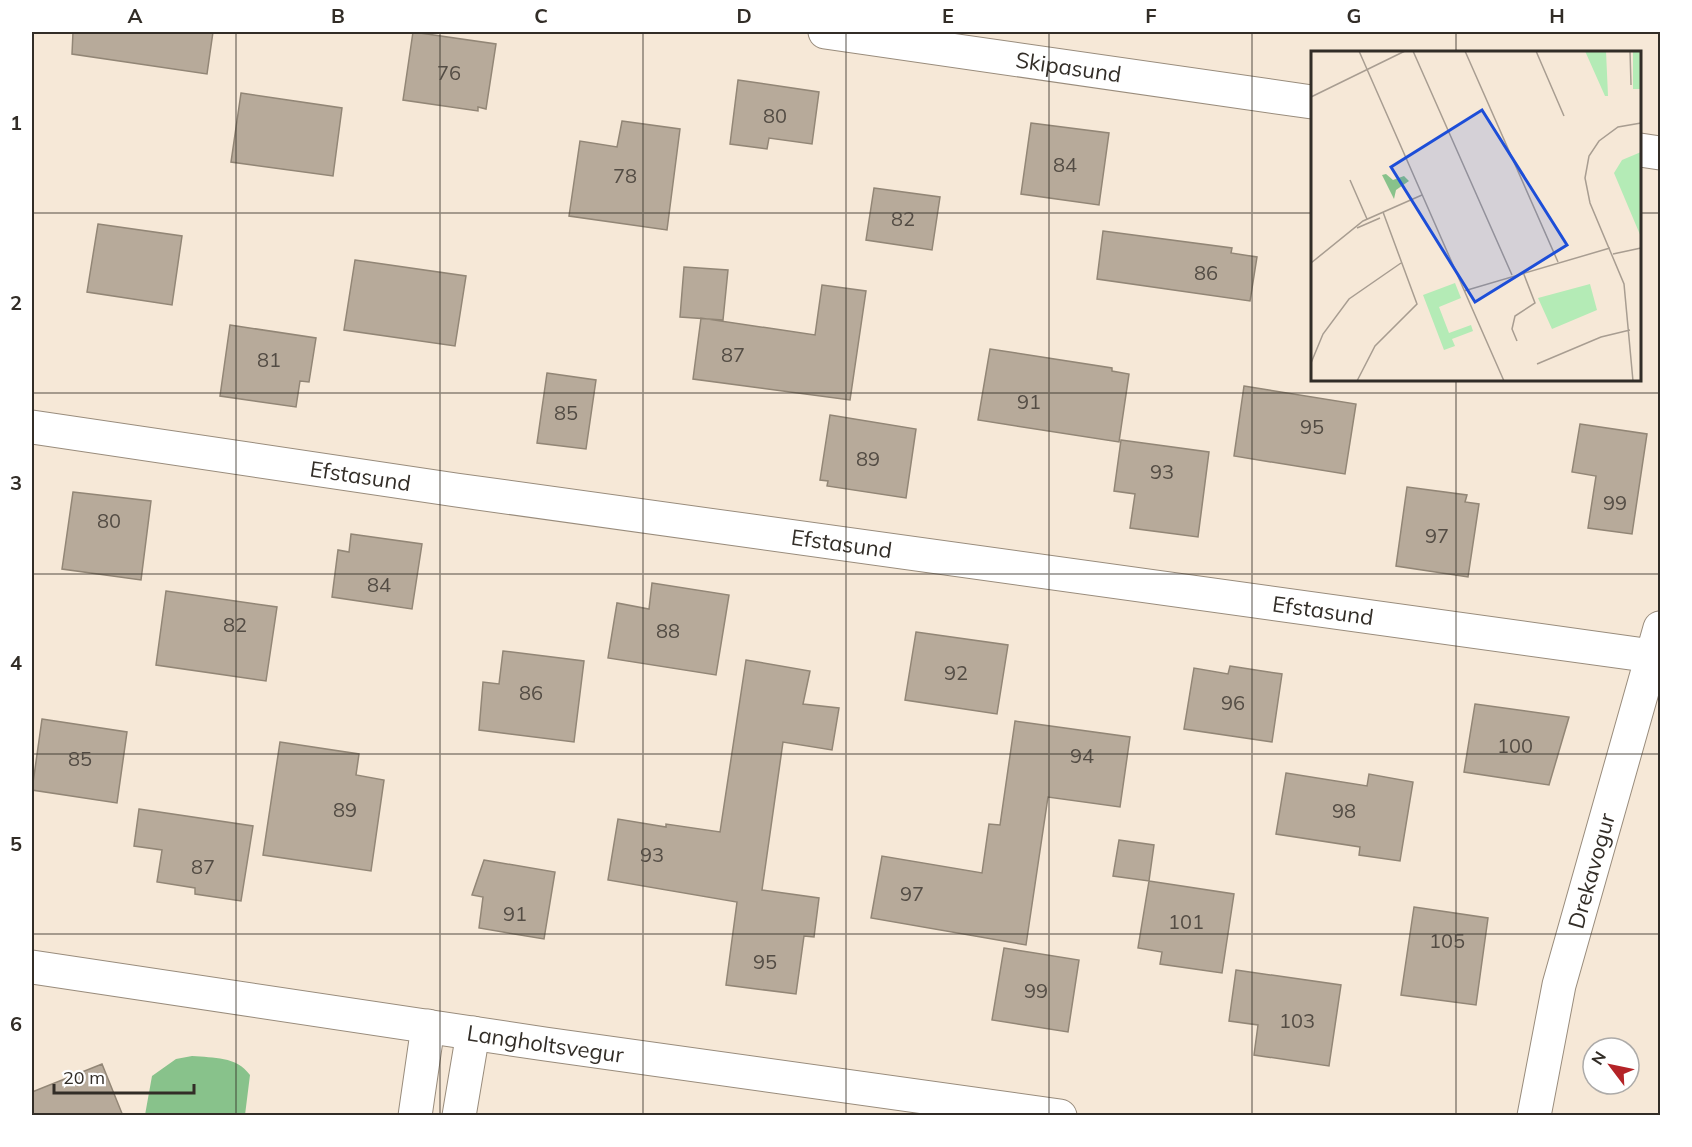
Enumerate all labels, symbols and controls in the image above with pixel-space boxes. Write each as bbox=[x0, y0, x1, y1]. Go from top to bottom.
text: A bbox=[128, 3, 143, 28]
text: B bbox=[331, 3, 345, 28]
text: C bbox=[534, 3, 548, 28]
text: D bbox=[736, 3, 752, 28]
text: E bbox=[942, 3, 954, 28]
text: F bbox=[1145, 3, 1157, 28]
text: G bbox=[1347, 3, 1361, 28]
text: H bbox=[1549, 3, 1565, 28]
street label: Skipasund bbox=[1014, 46, 1123, 88]
inset map bbox=[1311, 51, 1641, 381]
house number: 76 bbox=[437, 60, 461, 85]
house number: 80 bbox=[763, 103, 787, 128]
text: 1 bbox=[10, 110, 22, 135]
house number: 84 bbox=[1053, 152, 1077, 177]
house number: 78 bbox=[613, 163, 637, 188]
house number: 82 bbox=[891, 206, 915, 231]
house number: 86 bbox=[1194, 260, 1218, 285]
text: 2 bbox=[10, 290, 22, 315]
house number: 87 bbox=[721, 342, 745, 367]
house number: 81 bbox=[257, 347, 281, 372]
house number: 91 bbox=[1017, 389, 1041, 414]
house number: 85 bbox=[554, 400, 578, 425]
house number: 95 bbox=[1300, 414, 1324, 439]
house number: 89 bbox=[856, 446, 880, 471]
street label: Efstasund bbox=[308, 454, 413, 497]
house number: 93 bbox=[1150, 459, 1174, 484]
text: 3 bbox=[10, 470, 22, 495]
house number: 99 bbox=[1603, 490, 1627, 515]
house number: 80 bbox=[97, 508, 121, 533]
street label: Efstasund bbox=[789, 523, 894, 564]
house number: 97 bbox=[1425, 523, 1449, 548]
house number: 84 bbox=[367, 572, 391, 597]
street label: Efstasund bbox=[1271, 589, 1375, 631]
house number: 82 bbox=[223, 612, 247, 637]
house number: 88 bbox=[656, 618, 680, 643]
text: 4 bbox=[10, 650, 22, 675]
house number: 92 bbox=[944, 660, 968, 685]
house number: 86 bbox=[519, 680, 543, 705]
house number: 96 bbox=[1221, 690, 1245, 715]
house number: 100 bbox=[1497, 733, 1533, 758]
house number: 94 bbox=[1070, 743, 1094, 768]
house number: 85 bbox=[68, 746, 92, 771]
house number: 89 bbox=[333, 797, 357, 822]
house number: 98 bbox=[1332, 798, 1356, 823]
street label: Drekavogur bbox=[1562, 810, 1621, 932]
text: 5 bbox=[10, 831, 22, 856]
house number: 93 bbox=[640, 842, 664, 867]
house number: 87 bbox=[191, 854, 215, 879]
house number: 97 bbox=[900, 881, 924, 906]
house number: 91 bbox=[503, 901, 527, 926]
house number: 101 bbox=[1168, 909, 1204, 934]
house number: 105 bbox=[1429, 928, 1465, 953]
house number: 95 bbox=[753, 949, 777, 974]
house number: 99 bbox=[1024, 978, 1048, 1003]
house number: 103 bbox=[1279, 1008, 1315, 1033]
text: 6 bbox=[10, 1011, 22, 1036]
street label: Langholtsvegur bbox=[465, 1018, 625, 1069]
north arrow bbox=[1581, 1036, 1641, 1096]
text: N bbox=[1587, 1048, 1610, 1068]
scale bar bbox=[54, 1057, 194, 1095]
text: 20 m bbox=[63, 1066, 105, 1089]

